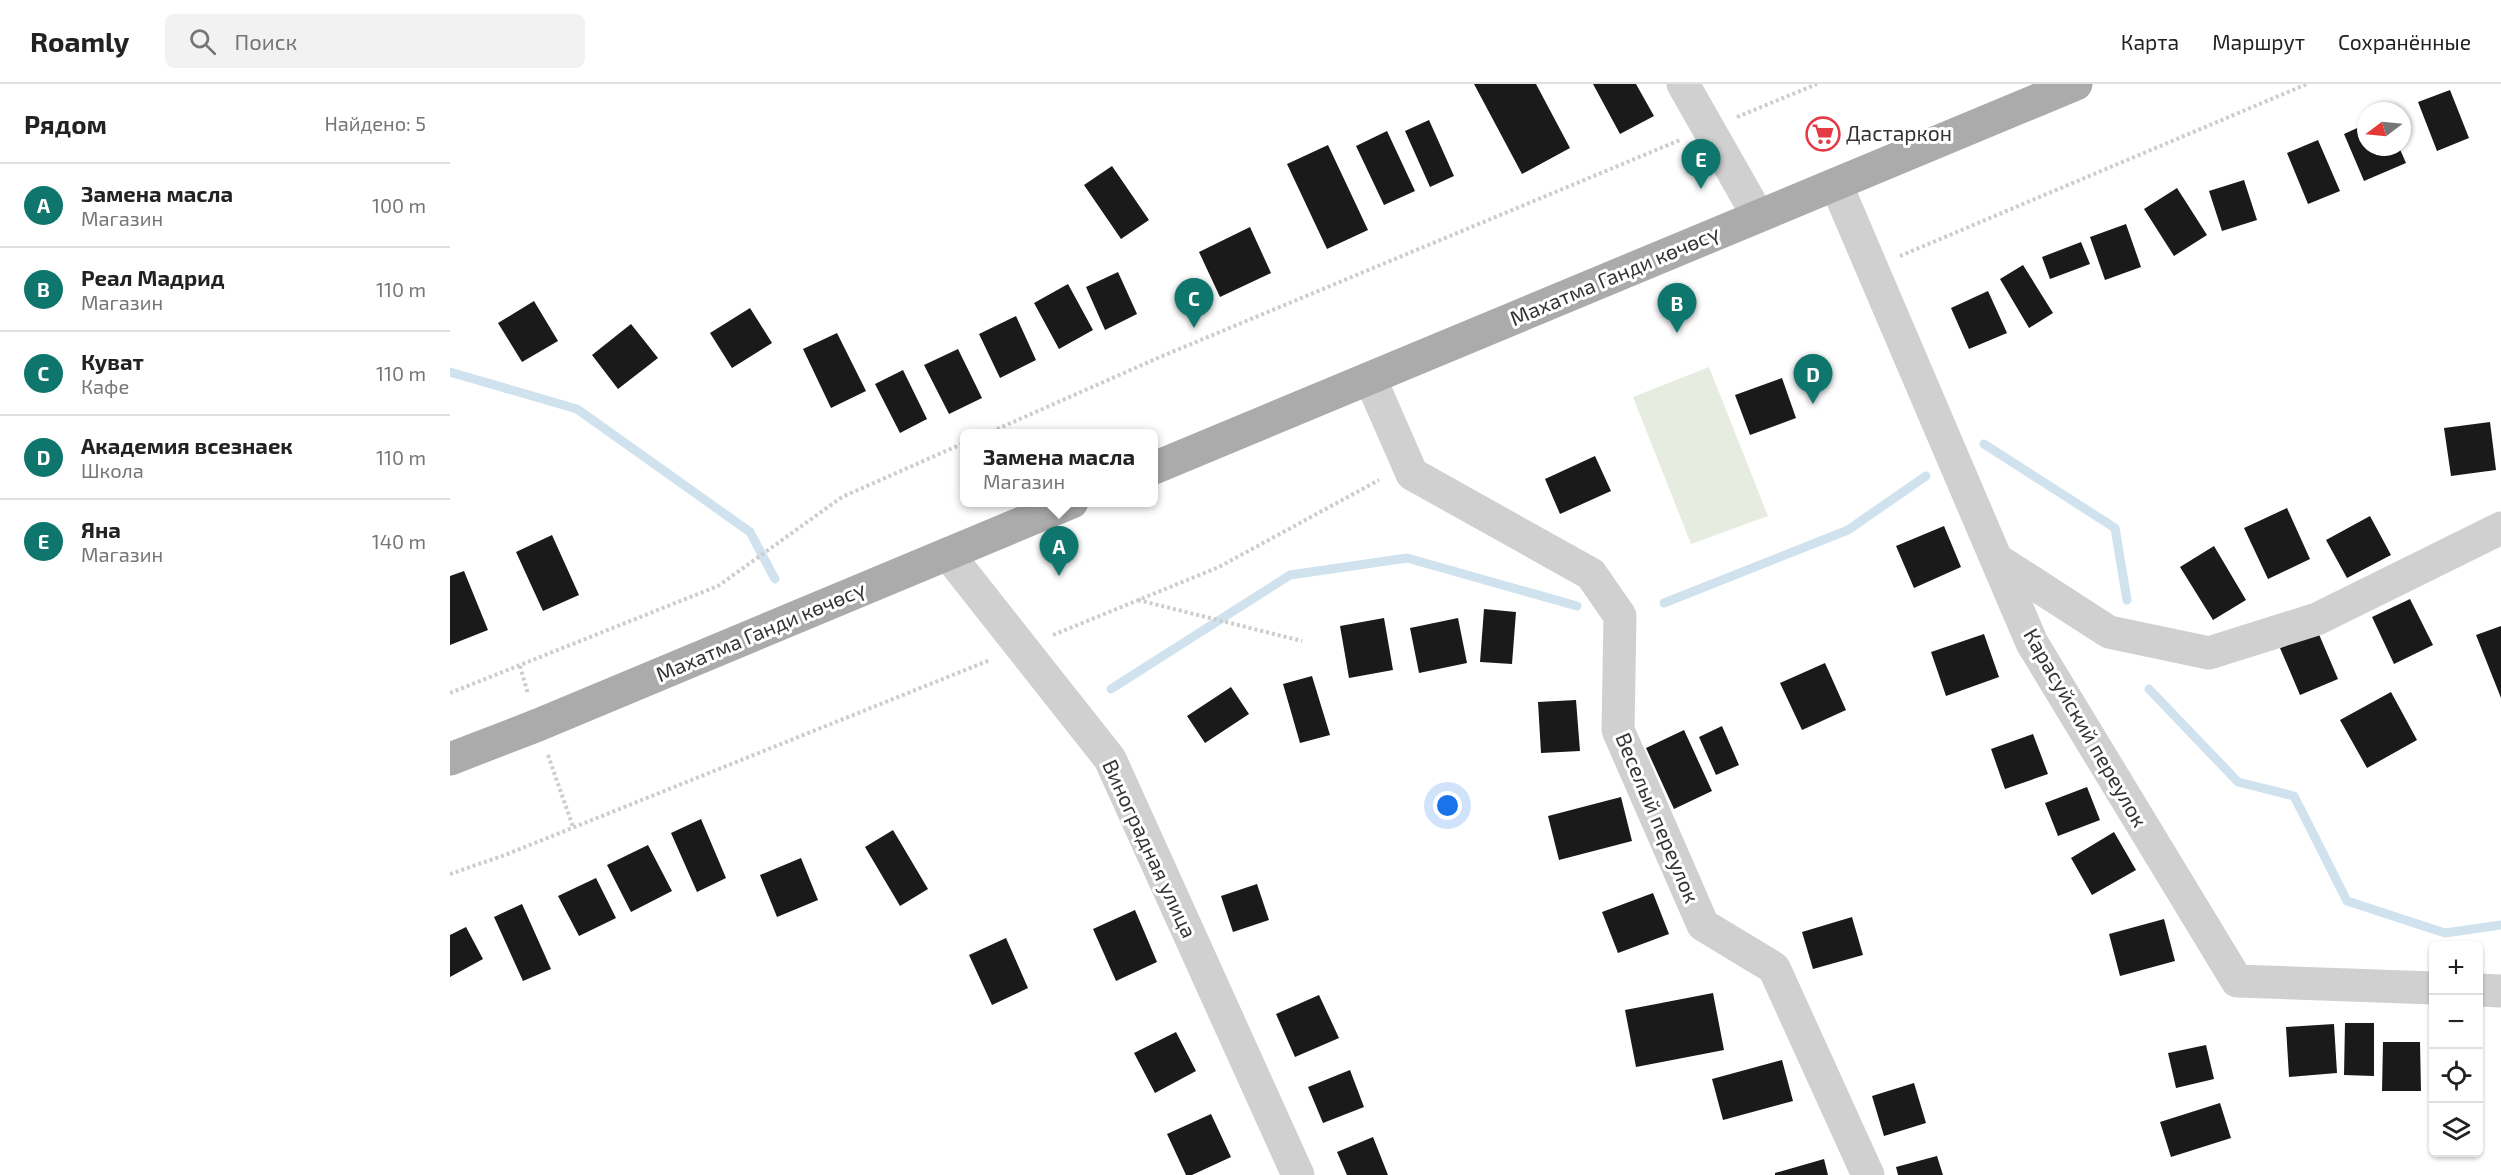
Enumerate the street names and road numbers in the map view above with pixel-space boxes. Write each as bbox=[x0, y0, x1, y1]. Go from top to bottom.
street label: Махатма Ганди көчөсү bbox=[1506, 219, 1723, 330]
street label: Махатма Ганди көчөсү bbox=[652, 575, 869, 686]
street label: Карасуйский переулок bbox=[2018, 623, 2153, 832]
street label: Веселый переулок bbox=[1610, 729, 1705, 907]
street label: Виноградная улица bbox=[1097, 755, 1203, 942]

